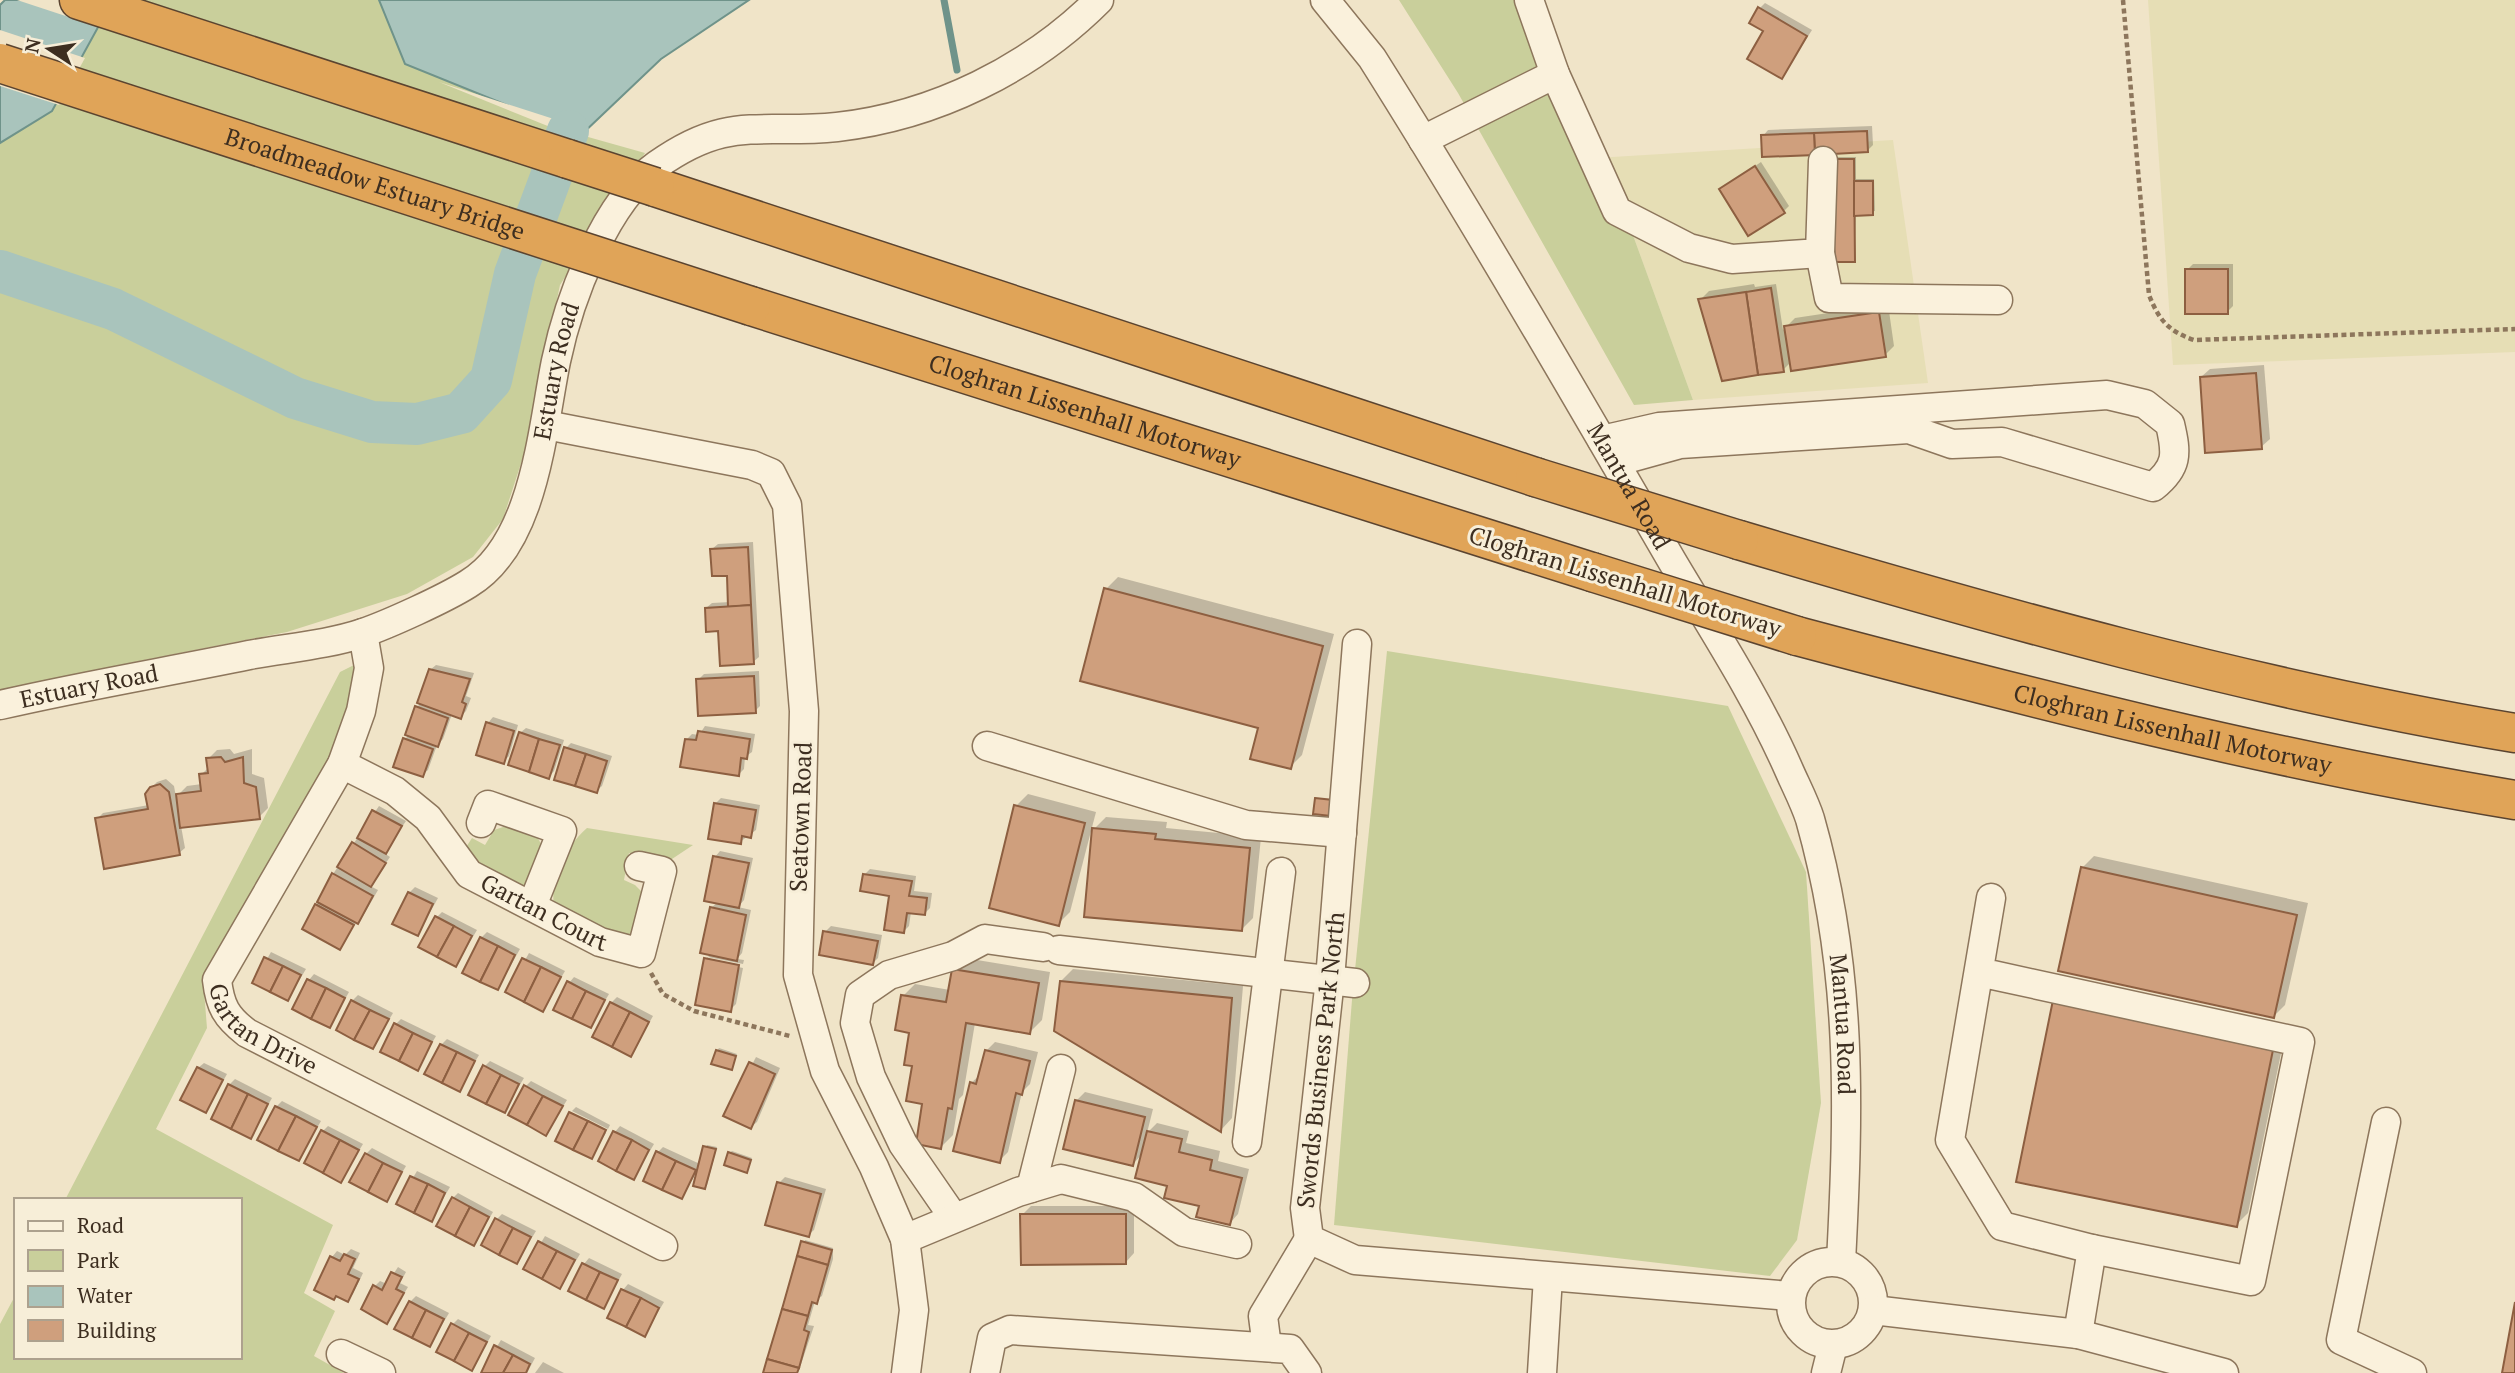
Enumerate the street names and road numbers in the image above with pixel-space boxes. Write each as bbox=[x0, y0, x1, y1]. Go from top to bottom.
street label: Broadmeadow Estuary Bridge bbox=[221, 120, 529, 247]
street label: Estuary Road bbox=[525, 298, 586, 443]
street label: Cloghran Lissenhall Motorway bbox=[925, 346, 1246, 475]
street label: Mantua Road bbox=[1580, 417, 1679, 555]
street label: Cloghran Lissenhall Motorway bbox=[1465, 518, 1786, 644]
street label: Estuary Road bbox=[17, 656, 161, 715]
street label: Cloghran Lissenhall Motorway bbox=[2010, 676, 2335, 781]
street label: Seatown Road bbox=[781, 741, 819, 893]
street label: Gartan Court bbox=[475, 866, 611, 958]
street label: Swords Business Park North bbox=[1289, 910, 1351, 1210]
street label: Mantua Road bbox=[1823, 952, 1863, 1095]
street label: Gartan Drive bbox=[202, 981, 323, 1081]

